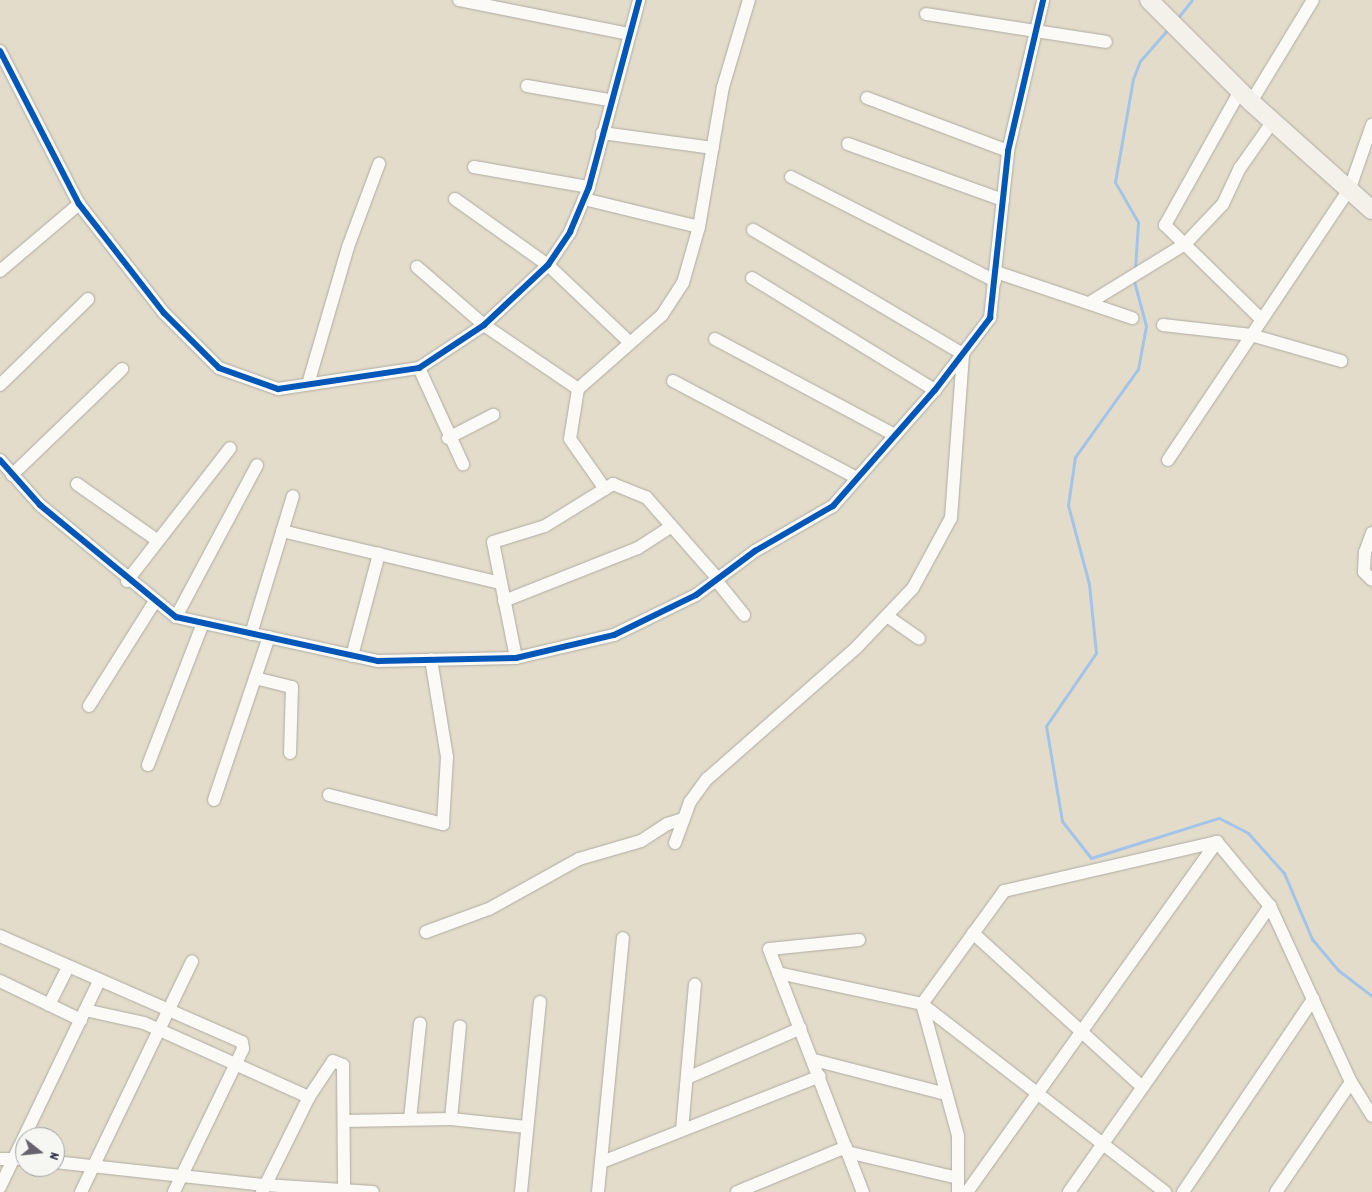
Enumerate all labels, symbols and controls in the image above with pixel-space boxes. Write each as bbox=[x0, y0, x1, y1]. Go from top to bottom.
north arrow bbox=[15, 1127, 65, 1177]
text: N bbox=[43, 1150, 64, 1162]

